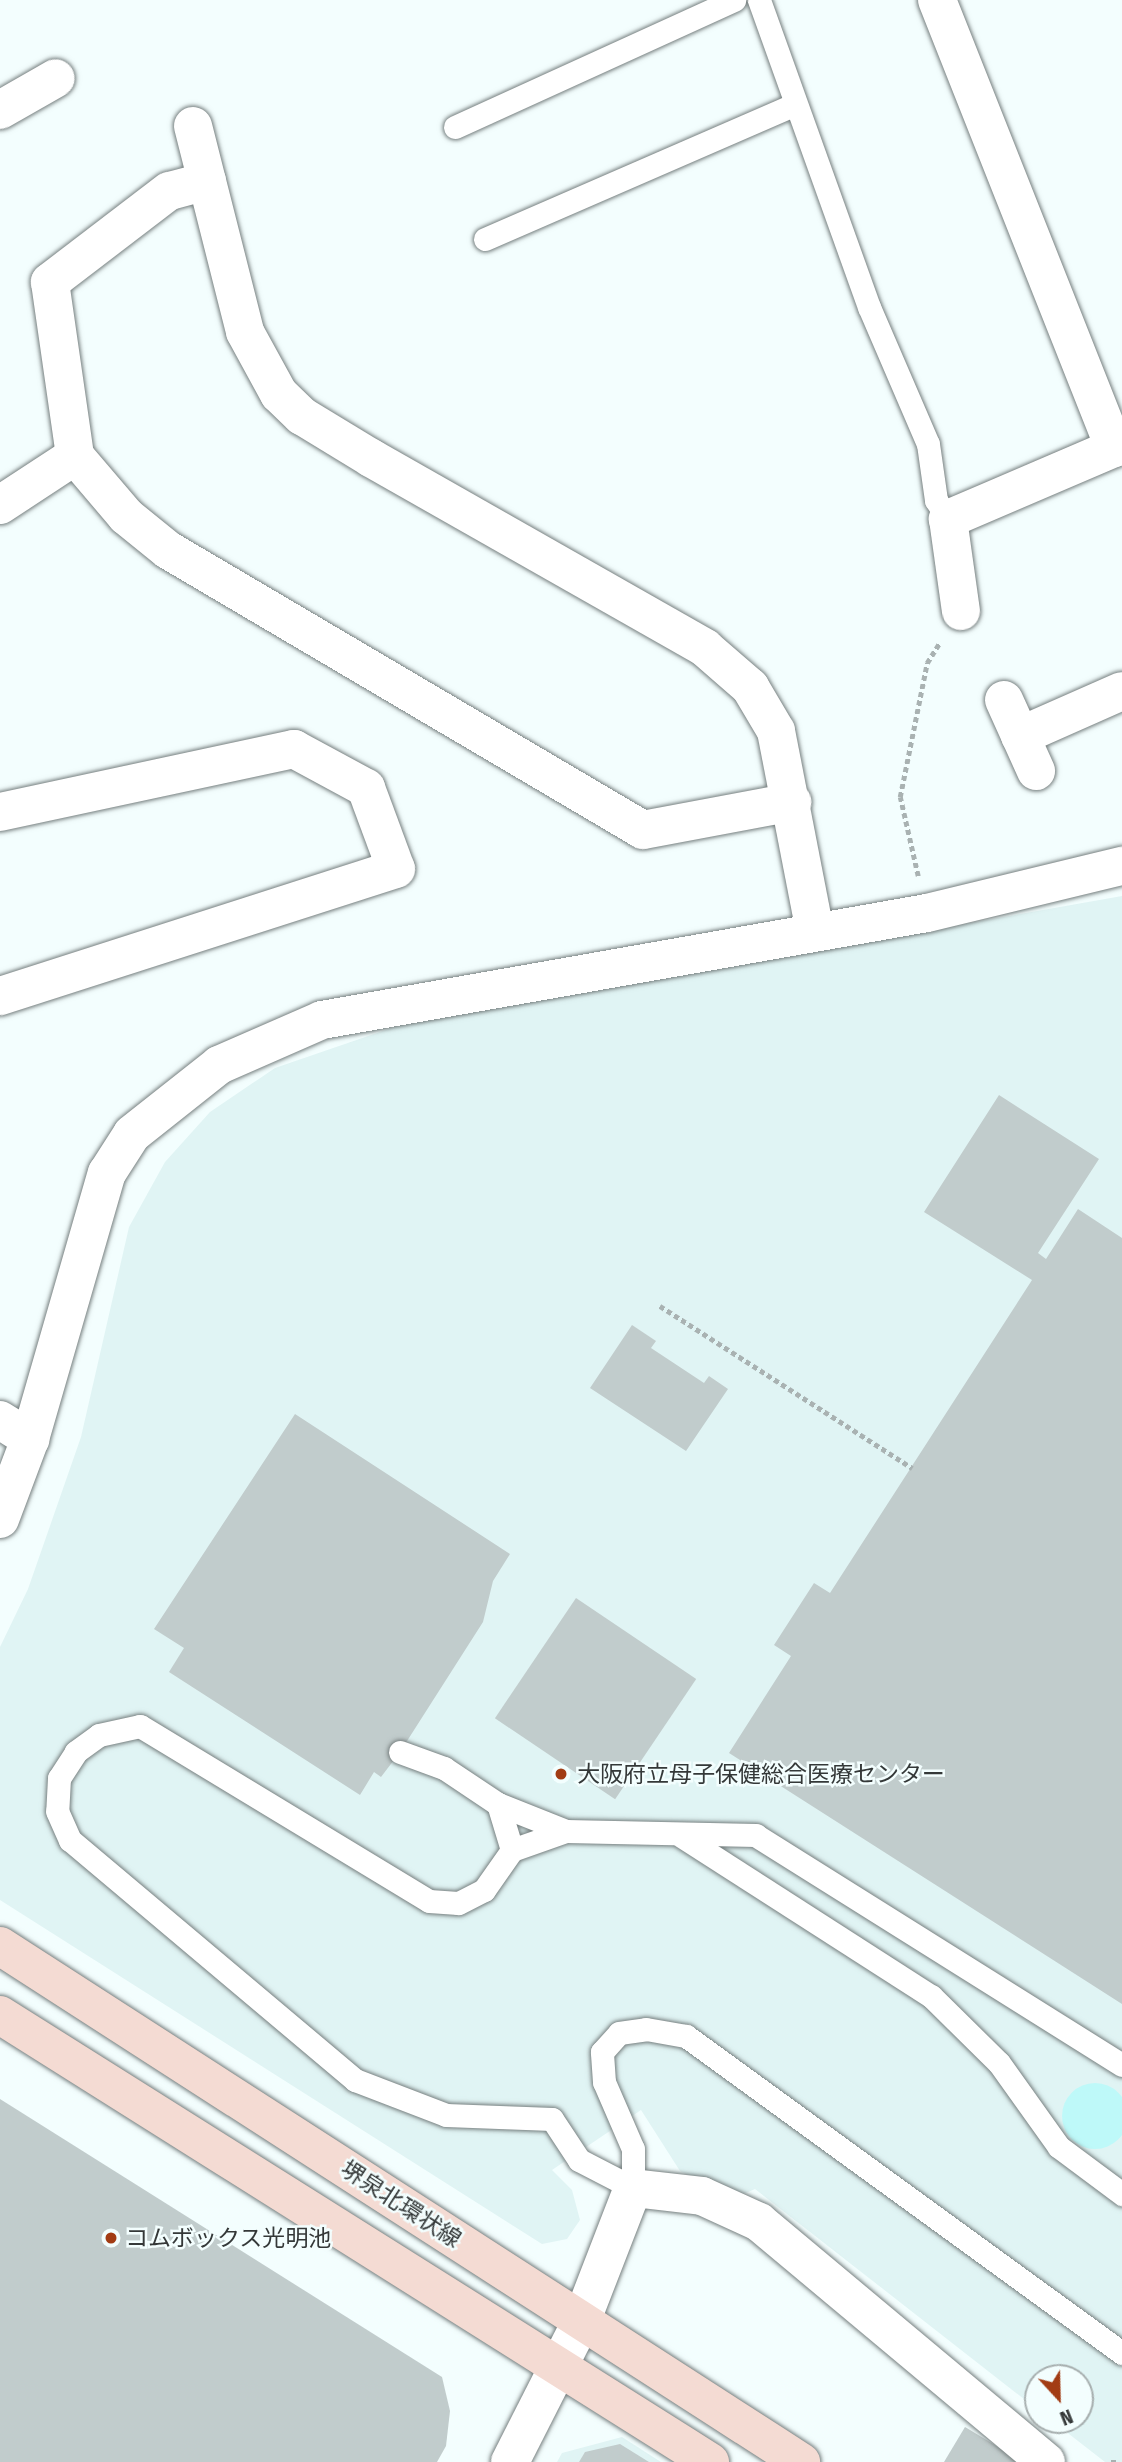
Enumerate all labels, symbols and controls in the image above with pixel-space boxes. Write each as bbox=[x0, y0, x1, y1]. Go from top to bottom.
place label: 大阪府立母子保健総合医療センター bbox=[577, 1760, 945, 1788]
marker: 大阪府立母子保健総合医療センター bbox=[551, 1764, 571, 1784]
street label: 堺泉北環状線 bbox=[336, 2155, 466, 2253]
place label: コムボックス光明池 bbox=[125, 2224, 332, 2252]
marker: コムボックス光明池 bbox=[103, 2230, 119, 2246]
north arrow bbox=[1024, 2364, 1094, 2434]
text: N bbox=[1057, 2404, 1076, 2430]

